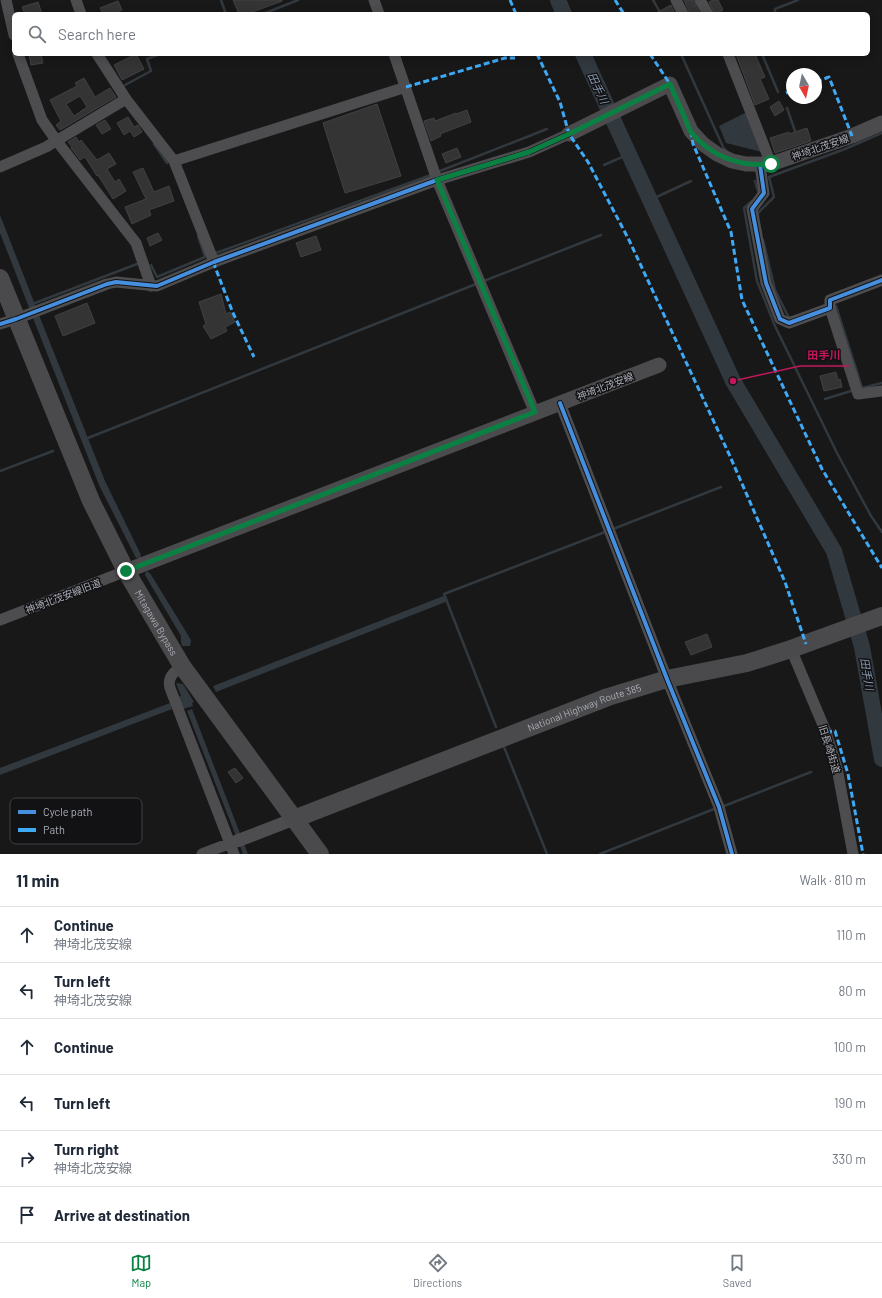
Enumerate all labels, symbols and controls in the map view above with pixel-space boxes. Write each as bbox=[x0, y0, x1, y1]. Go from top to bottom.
search box bbox=[12, 12, 870, 56]
icon: search bbox=[26, 23, 48, 45]
text: Search here bbox=[58, 25, 136, 43]
north arrow bbox=[786, 68, 822, 104]
water label: 田手川 bbox=[586, 70, 612, 106]
street label: 神埼北茂安線 bbox=[790, 132, 850, 162]
route start bbox=[762, 155, 780, 173]
callout: 田手川 bbox=[800, 343, 849, 366]
text: 田手川 bbox=[808, 348, 841, 361]
street label: 神埼北茂安線 bbox=[575, 370, 635, 402]
route end bbox=[117, 562, 135, 580]
street label: 神埼北茂安線旧道 bbox=[24, 576, 102, 616]
street label: Mitagawa Bypass bbox=[132, 588, 180, 658]
water label: 田手川 bbox=[858, 657, 877, 692]
street label: National Highway Route 385 bbox=[526, 681, 642, 734]
street label: 旧長崎街道 bbox=[817, 723, 843, 775]
legend bbox=[10, 798, 142, 844]
text: Cycle path bbox=[43, 805, 93, 818]
text: Path bbox=[43, 823, 65, 836]
text: 11 min bbox=[16, 870, 59, 890]
text: Walk · 810 m bbox=[799, 872, 866, 888]
text: Continue bbox=[54, 916, 114, 934]
icon: ahead bbox=[16, 924, 38, 946]
text: 110 m bbox=[836, 927, 866, 943]
text: 神埼北茂安線 bbox=[54, 936, 132, 952]
text: Turn left bbox=[54, 972, 110, 990]
icon: left bbox=[16, 980, 38, 1002]
text: 80 m bbox=[839, 983, 866, 999]
text: 神埼北茂安線 bbox=[54, 992, 132, 1008]
icon: ahead bbox=[16, 1036, 38, 1058]
text: Continue bbox=[54, 1038, 114, 1056]
text: 100 m bbox=[833, 1039, 866, 1055]
icon: left bbox=[16, 1092, 38, 1114]
text: Turn left bbox=[54, 1094, 110, 1112]
text: 190 m bbox=[834, 1095, 866, 1111]
text: Turn right bbox=[54, 1140, 119, 1158]
icon: right bbox=[16, 1148, 38, 1170]
text: 330 m bbox=[832, 1151, 866, 1167]
text: 神埼北茂安線 bbox=[54, 1160, 132, 1176]
icon: arrive bbox=[16, 1204, 38, 1226]
text: Arrive at destination bbox=[54, 1206, 190, 1224]
tab: Map bbox=[130, 1252, 152, 1289]
tab: Directions bbox=[413, 1252, 462, 1289]
tab: Saved bbox=[723, 1252, 752, 1289]

